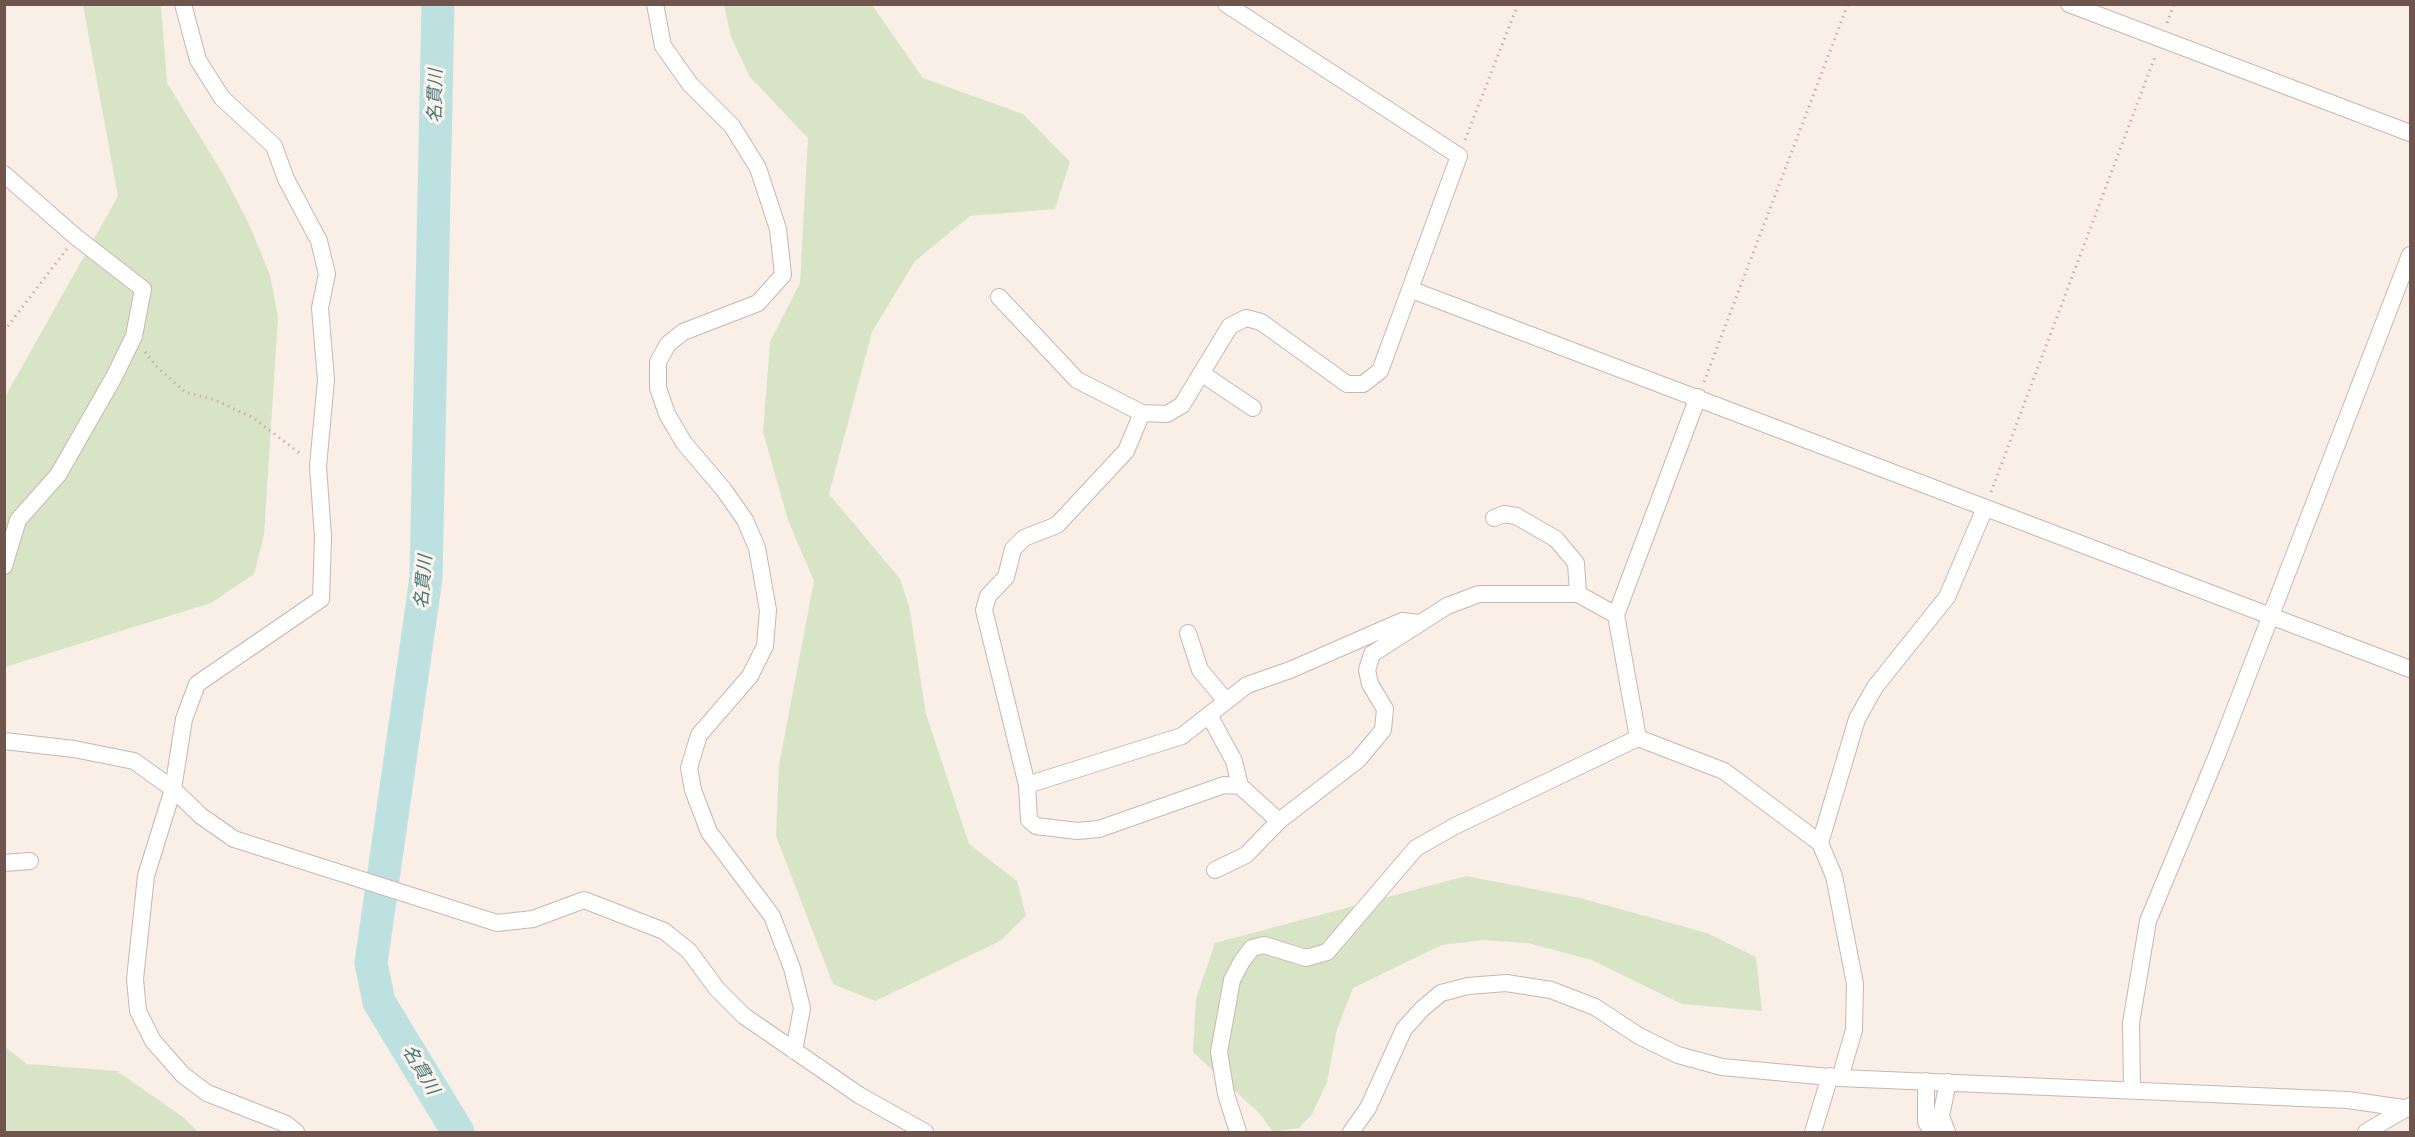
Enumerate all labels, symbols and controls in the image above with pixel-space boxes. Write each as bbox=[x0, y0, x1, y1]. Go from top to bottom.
water label: 名貫川 bbox=[425, 69, 447, 123]
water label: 名貫川 bbox=[411, 554, 437, 610]
water label: 名貫川 bbox=[397, 1041, 443, 1099]

